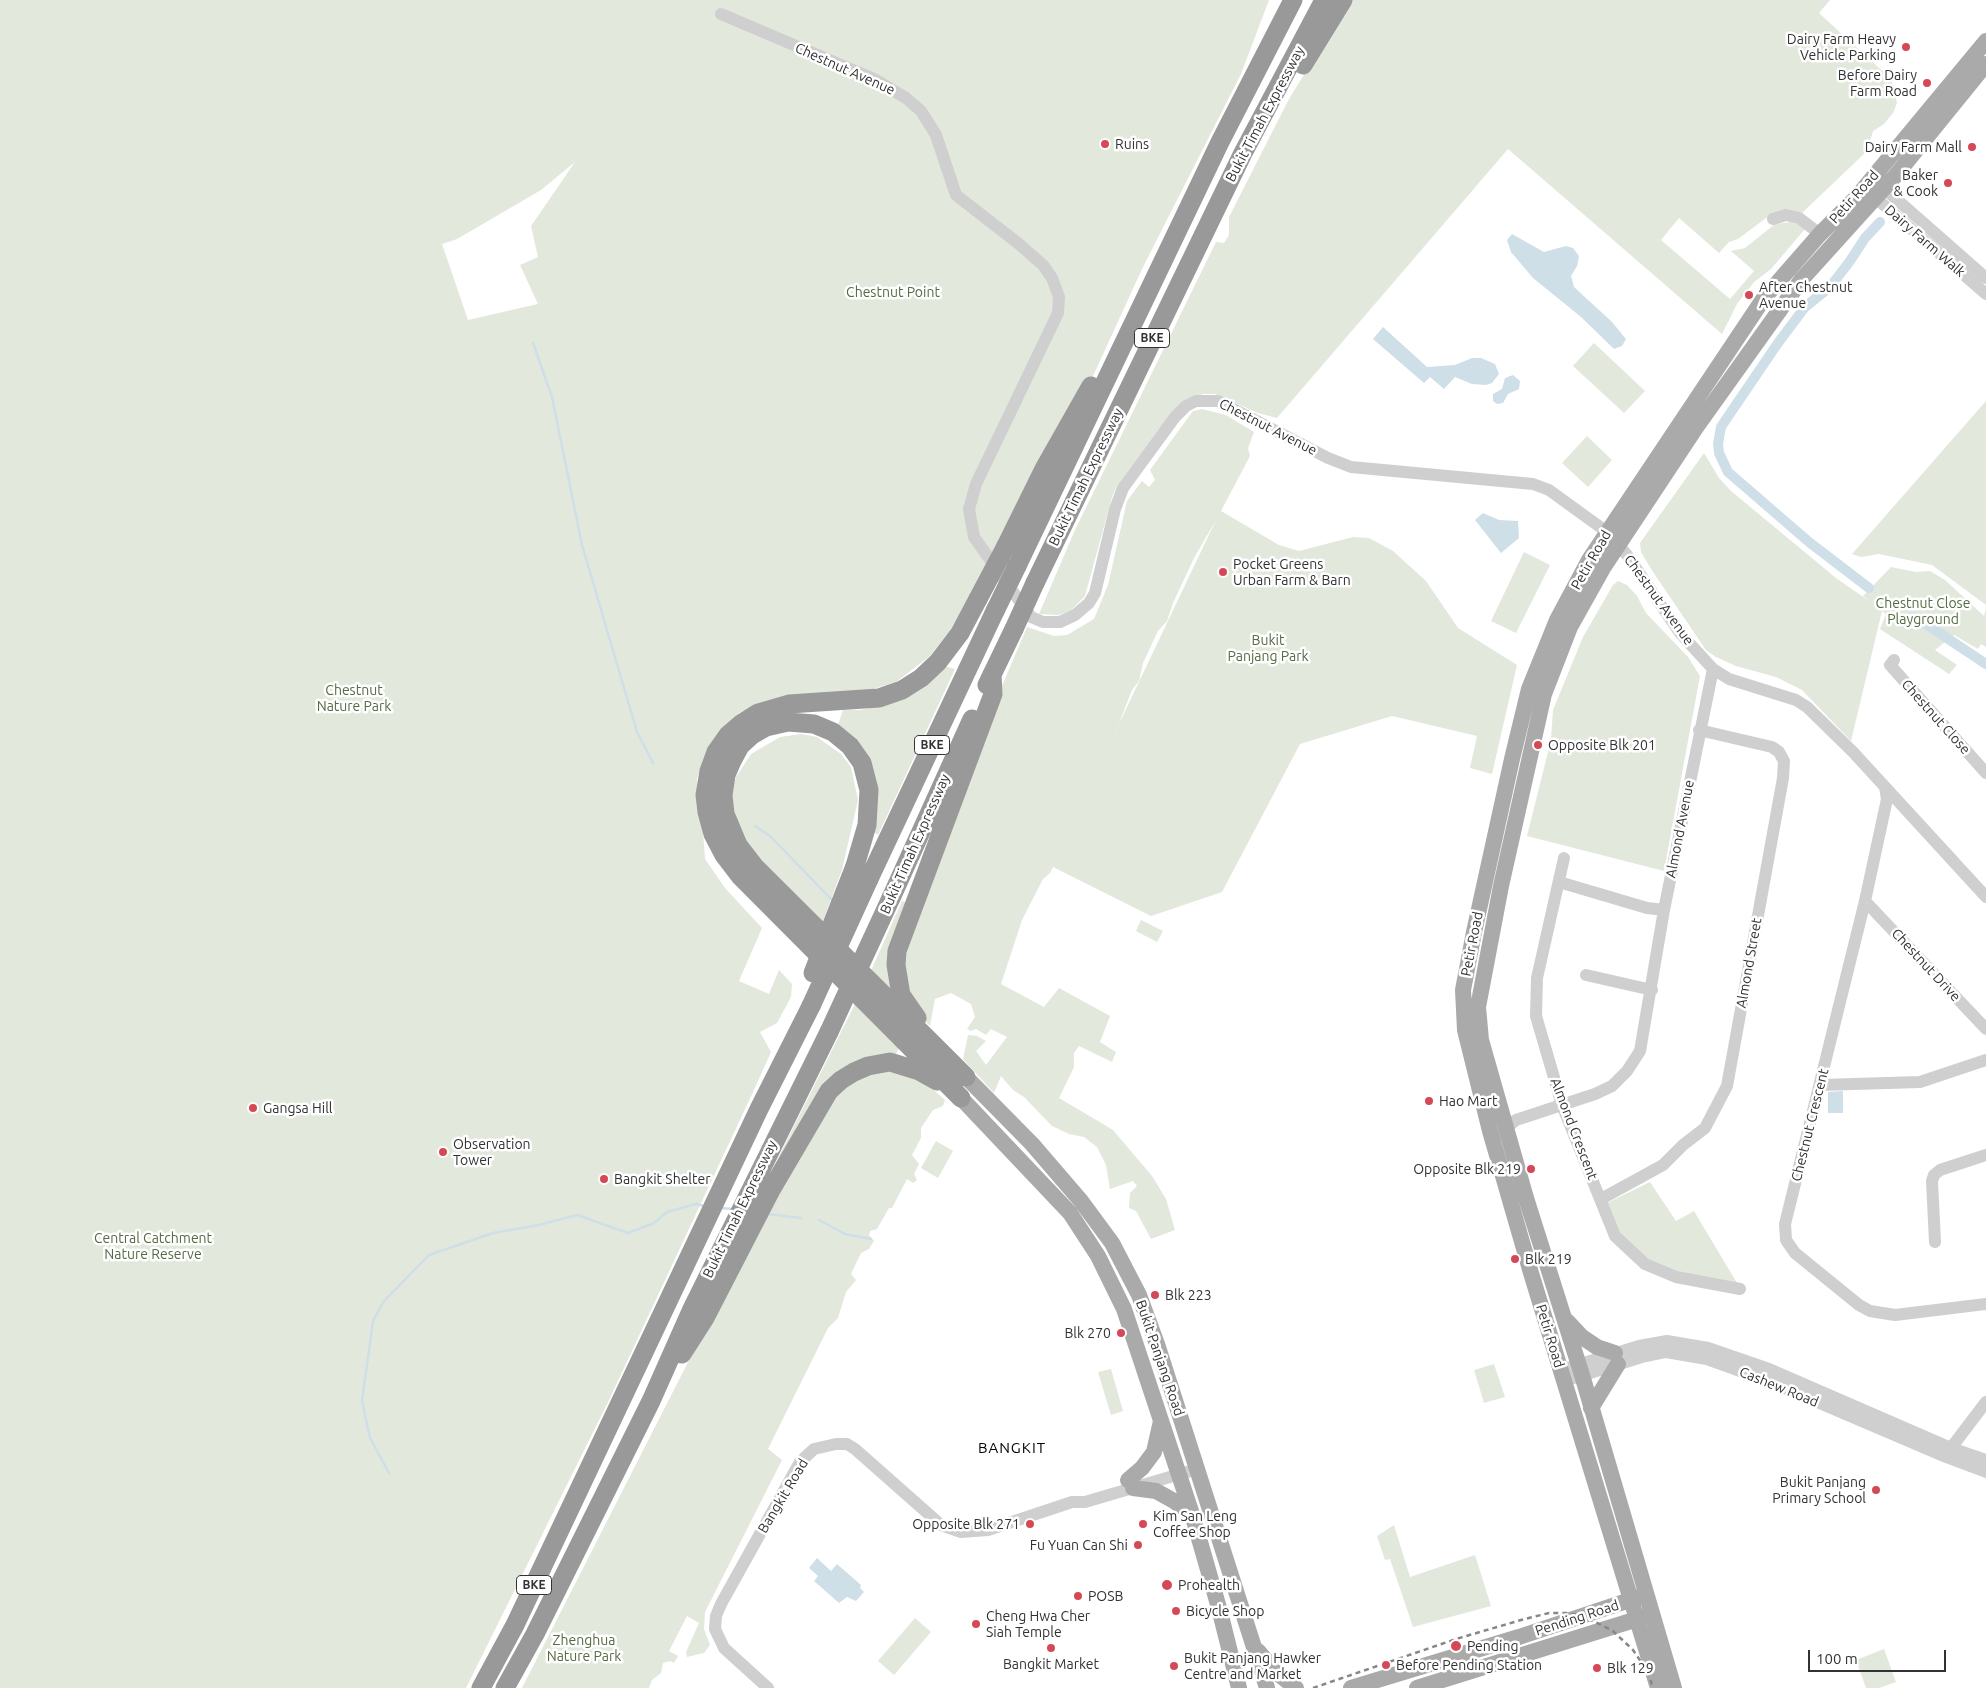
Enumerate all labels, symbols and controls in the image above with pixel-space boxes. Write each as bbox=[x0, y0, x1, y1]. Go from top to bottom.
place label: Dairy Farm Heavy Vehicle Parking bbox=[1787, 31, 1896, 64]
street label: Chestnut Avenue bbox=[792, 39, 898, 99]
marker: Dairy Farm Heavy Vehicle Parking bbox=[1900, 41, 1912, 53]
street label: Bukit Timah Expressway bbox=[1222, 43, 1308, 185]
place label: Before Dairy Farm Road bbox=[1838, 67, 1917, 100]
marker: Before Dairy Farm Road bbox=[1921, 77, 1933, 89]
place label: Ruins bbox=[1115, 136, 1149, 152]
marker: Ruins bbox=[1099, 138, 1111, 150]
place label: Dairy Farm Mall bbox=[1865, 139, 1962, 155]
marker: Dairy Farm Mall bbox=[1966, 141, 1978, 153]
street label: Petir Road bbox=[1826, 167, 1882, 227]
place label: Baker & Cook bbox=[1894, 167, 1938, 200]
marker: Baker & Cook bbox=[1942, 177, 1954, 189]
street label: Dairy Farm Walk bbox=[1881, 201, 1969, 281]
place label: After Chestnut Avenue bbox=[1759, 279, 1853, 312]
park label: Chestnut Point bbox=[846, 284, 940, 300]
marker: After Chestnut Avenue bbox=[1743, 289, 1755, 301]
road number: BKE bbox=[1134, 328, 1170, 348]
street label: Chestnut Avenue bbox=[1216, 395, 1320, 459]
street label: Bukit Timah Expressway bbox=[1045, 405, 1127, 549]
street label: Petir Road bbox=[1567, 527, 1615, 593]
street label: Chestnut Avenue bbox=[1621, 551, 1697, 649]
place label: Pocket Greens Urban Farm & Barn bbox=[1233, 556, 1351, 588]
marker: Pocket Greens Urban Farm & Barn bbox=[1217, 566, 1229, 578]
park label: Chestnut Close Playground bbox=[1876, 595, 1970, 628]
park label: Bukit Panjang Park bbox=[1227, 632, 1309, 664]
street label: Chestnut Close bbox=[1898, 676, 1974, 758]
park label: Chestnut Nature Park bbox=[317, 682, 391, 714]
road number: BKE bbox=[914, 736, 950, 754]
place label: Opposite Blk 201 bbox=[1548, 737, 1656, 753]
marker: Opposite Blk 201 bbox=[1532, 739, 1544, 751]
street label: Bukit Timah Expressway bbox=[877, 772, 953, 916]
street label: Almond Avenue bbox=[1662, 779, 1698, 879]
street label: Petir Road bbox=[1458, 910, 1486, 978]
street label: Almond Street bbox=[1733, 916, 1765, 1010]
street label: Chestnut Drive bbox=[1888, 925, 1964, 1005]
street label: Chestnut Crescent bbox=[1788, 1067, 1832, 1183]
street label: Almond Crescent bbox=[1547, 1076, 1601, 1182]
place label: Hao Mart bbox=[1439, 1093, 1498, 1109]
marker: Hao Mart bbox=[1423, 1095, 1435, 1107]
place label: Gangsa Hill bbox=[263, 1100, 332, 1116]
marker: Gangsa Hill bbox=[247, 1102, 259, 1114]
place label: Observation Tower bbox=[453, 1136, 531, 1168]
street label: Bukit Timah Expressway bbox=[699, 1137, 781, 1281]
marker: Observation Tower bbox=[437, 1146, 449, 1158]
place label: Opposite Blk 219 bbox=[1413, 1161, 1521, 1177]
marker: Opposite Blk 219 bbox=[1525, 1163, 1537, 1175]
place label: Bangkit Shelter bbox=[614, 1171, 711, 1187]
marker: Bangkit Shelter bbox=[598, 1173, 610, 1185]
park label: Central Catchment Nature Reserve bbox=[94, 1230, 212, 1262]
place label: Blk 219 bbox=[1525, 1251, 1572, 1267]
marker: Blk 219 bbox=[1509, 1253, 1521, 1265]
place label: Blk 223 bbox=[1165, 1287, 1212, 1303]
marker: Blk 223 bbox=[1149, 1289, 1161, 1301]
street label: Bukit Panjang Road bbox=[1132, 1298, 1188, 1418]
street label: Petir Road bbox=[1532, 1302, 1568, 1370]
place label: Blk 270 bbox=[1064, 1325, 1111, 1341]
marker: Blk 270 bbox=[1115, 1327, 1127, 1339]
street label: Cashew Road bbox=[1737, 1363, 1821, 1411]
district label: BANGKIT bbox=[977, 1439, 1047, 1457]
street label: Bangkit Road bbox=[754, 1456, 812, 1536]
place label: Bukit Panjang Primary School bbox=[1772, 1474, 1866, 1506]
marker: Bukit Panjang Primary School bbox=[1870, 1484, 1882, 1496]
place label: Kim San Leng Coffee Shop bbox=[1153, 1508, 1237, 1540]
place label: Opposite Blk 271 bbox=[912, 1516, 1020, 1532]
marker: Opposite Blk 271 bbox=[1024, 1518, 1036, 1530]
marker: Kim San Leng Coffee Shop bbox=[1137, 1518, 1149, 1530]
place label: Fu Yuan Can Shi bbox=[1030, 1537, 1128, 1553]
marker: Fu Yuan Can Shi bbox=[1132, 1539, 1144, 1551]
road number: BKE bbox=[516, 1576, 552, 1594]
place label: Prohealth bbox=[1178, 1577, 1240, 1593]
marker: Prohealth bbox=[1160, 1578, 1174, 1592]
place label: POSB bbox=[1088, 1588, 1123, 1604]
marker: POSB bbox=[1072, 1590, 1084, 1602]
street label: Pending Road bbox=[1533, 1597, 1621, 1639]
place label: Bicycle Shop bbox=[1186, 1603, 1264, 1619]
marker: Bicycle Shop bbox=[1170, 1605, 1182, 1617]
place label: Cheng Hwa Cher Siah Temple bbox=[986, 1608, 1090, 1640]
marker: Cheng Hwa Cher Siah Temple bbox=[970, 1618, 982, 1630]
park label: Zhenghua Nature Park bbox=[547, 1632, 621, 1664]
place label: Pending bbox=[1467, 1638, 1518, 1654]
marker: Pending bbox=[1449, 1639, 1463, 1653]
scale bar bbox=[1811, 1640, 1948, 1672]
marker: Bangkit Market bbox=[1045, 1642, 1057, 1654]
place label: Bukit Panjang Hawker Centre and Market bbox=[1184, 1650, 1321, 1682]
text: 100 m bbox=[1816, 1650, 1858, 1667]
place label: Bangkit Market bbox=[1003, 1656, 1099, 1672]
place label: Before Pending Station bbox=[1396, 1657, 1542, 1673]
marker: Before Pending Station bbox=[1380, 1659, 1392, 1671]
marker: Bukit Panjang Hawker Centre and Market bbox=[1168, 1660, 1180, 1672]
place label: Blk 129 bbox=[1607, 1660, 1654, 1676]
marker: Blk 129 bbox=[1591, 1662, 1603, 1674]

